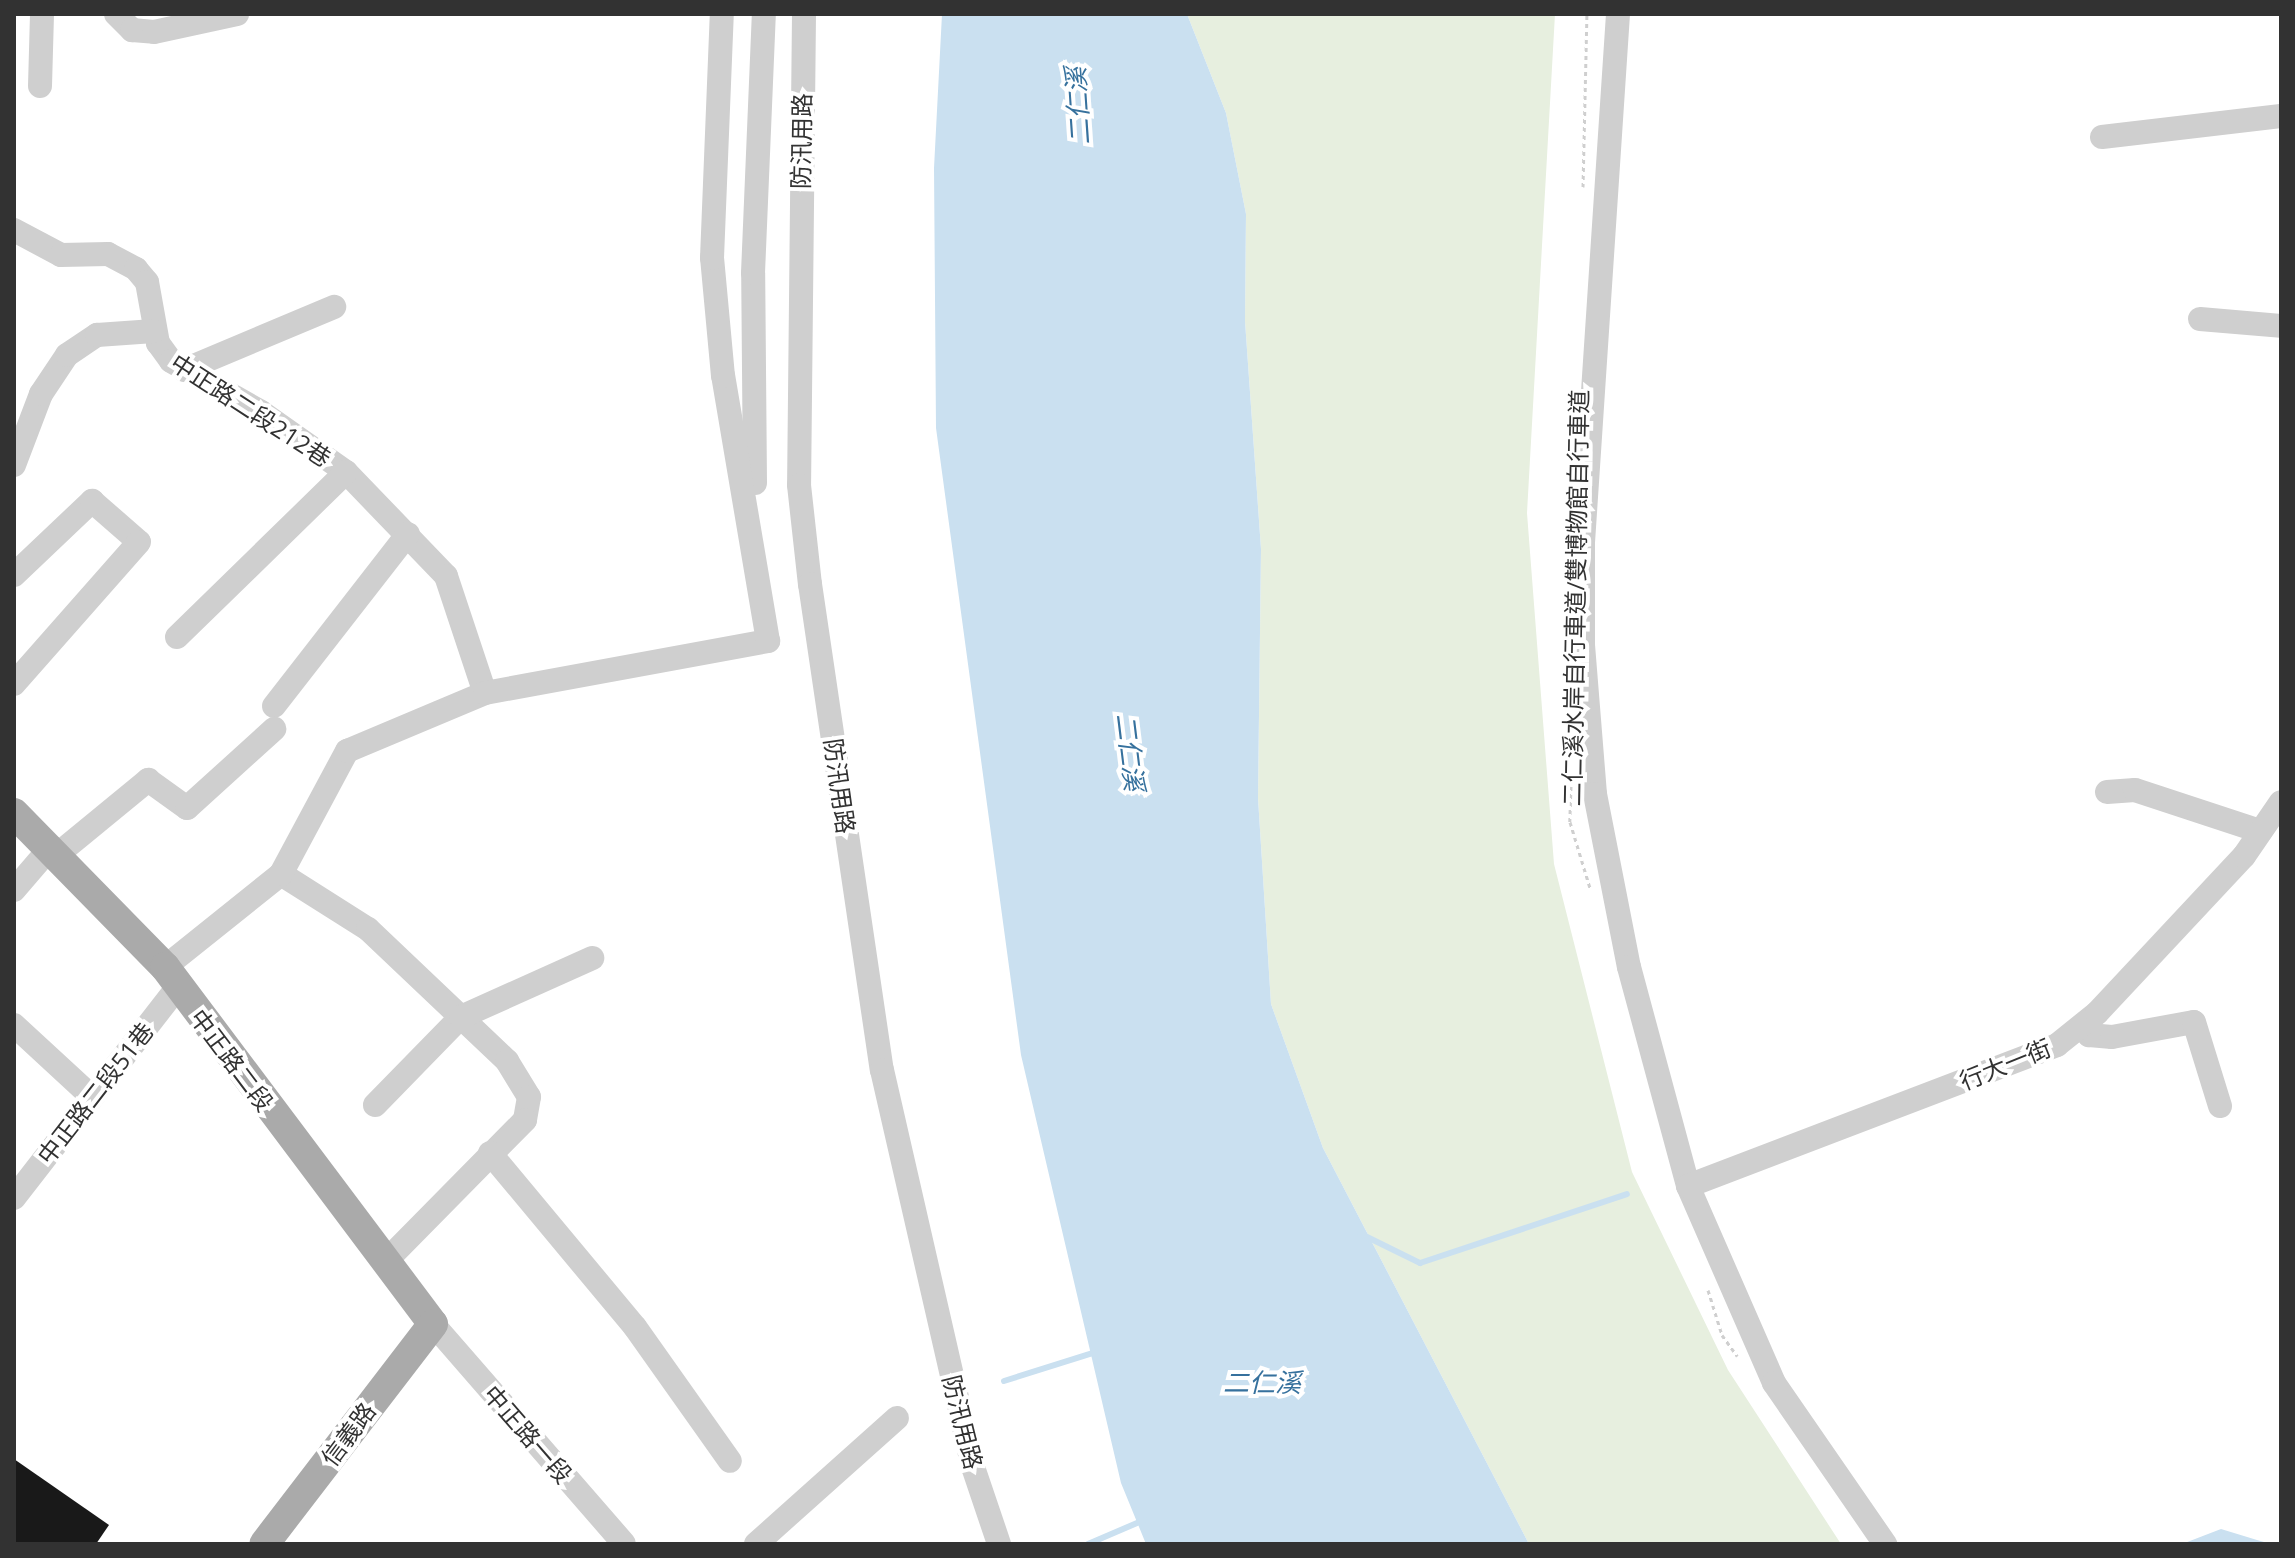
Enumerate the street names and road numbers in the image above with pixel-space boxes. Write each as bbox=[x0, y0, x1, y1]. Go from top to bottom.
street label: 防汛用路 bbox=[786, 93, 816, 189]
street label: 中正路二段212巷 bbox=[166, 347, 336, 473]
street label: 二仁溪水岸自行車道/雙博物館自行車道 bbox=[1557, 389, 1593, 807]
street label: 防汛用路 bbox=[819, 736, 861, 836]
street label: 中正路二段 bbox=[184, 1003, 280, 1117]
street label: 中正路二段51巷 bbox=[31, 1017, 159, 1169]
street label: 行大一街 bbox=[1955, 1033, 2055, 1095]
street label: 防汛用路 bbox=[937, 1372, 989, 1472]
street label: 中正路一段 bbox=[478, 1379, 578, 1489]
street label: 信義路 bbox=[315, 1397, 381, 1471]

